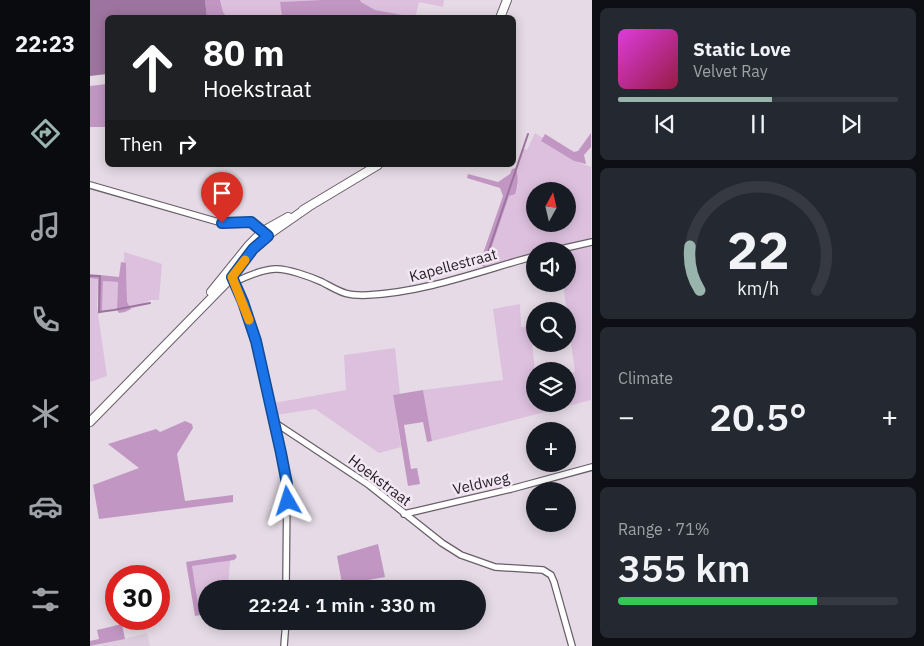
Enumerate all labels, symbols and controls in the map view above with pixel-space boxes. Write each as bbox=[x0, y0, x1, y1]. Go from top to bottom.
text: 22:23 bbox=[15, 29, 75, 58]
text: 80 m bbox=[203, 30, 285, 76]
icon: ahead bbox=[120, 35, 185, 100]
text: Static Love bbox=[693, 37, 791, 61]
text: Velvet Ray bbox=[693, 61, 768, 81]
text: Hoekstraat bbox=[203, 74, 312, 103]
icon: previous bbox=[651, 110, 679, 138]
icon: pause bbox=[744, 110, 772, 138]
icon: next bbox=[837, 110, 865, 138]
icon: directions bbox=[28, 116, 63, 151]
icon: right bbox=[173, 130, 201, 158]
text: Then bbox=[120, 132, 163, 156]
pin bbox=[201, 172, 243, 223]
icon: arrive bbox=[208, 179, 236, 207]
north arrow bbox=[526, 182, 576, 232]
map controls bbox=[526, 182, 576, 532]
icon: music bbox=[28, 209, 63, 244]
text: 22 bbox=[727, 216, 789, 283]
button: sound bbox=[526, 242, 576, 292]
street label: Kapellestraat bbox=[407, 244, 499, 286]
text: km/h bbox=[737, 277, 779, 300]
icon: phone bbox=[28, 302, 63, 337]
button: search bbox=[526, 302, 576, 352]
button: layers bbox=[526, 362, 576, 412]
text: Climate bbox=[618, 368, 673, 388]
text: 20.5° bbox=[709, 392, 807, 441]
icon: climate bbox=[28, 396, 63, 431]
text: − bbox=[618, 398, 635, 435]
text: + bbox=[881, 398, 898, 435]
button: + bbox=[526, 422, 576, 472]
street label: Hoekstraat bbox=[345, 450, 415, 510]
street label: Veldweg bbox=[451, 467, 511, 499]
position arrow bbox=[261, 474, 313, 526]
button: − bbox=[526, 482, 576, 532]
icon: car bbox=[28, 489, 63, 524]
text: Range · 71% bbox=[618, 519, 710, 539]
text: 355 km bbox=[618, 543, 750, 592]
speed limit sign: 30 bbox=[105, 565, 170, 630]
icon: filters bbox=[28, 582, 63, 617]
text: 22:24 · 1 min · 330 m bbox=[248, 593, 436, 617]

